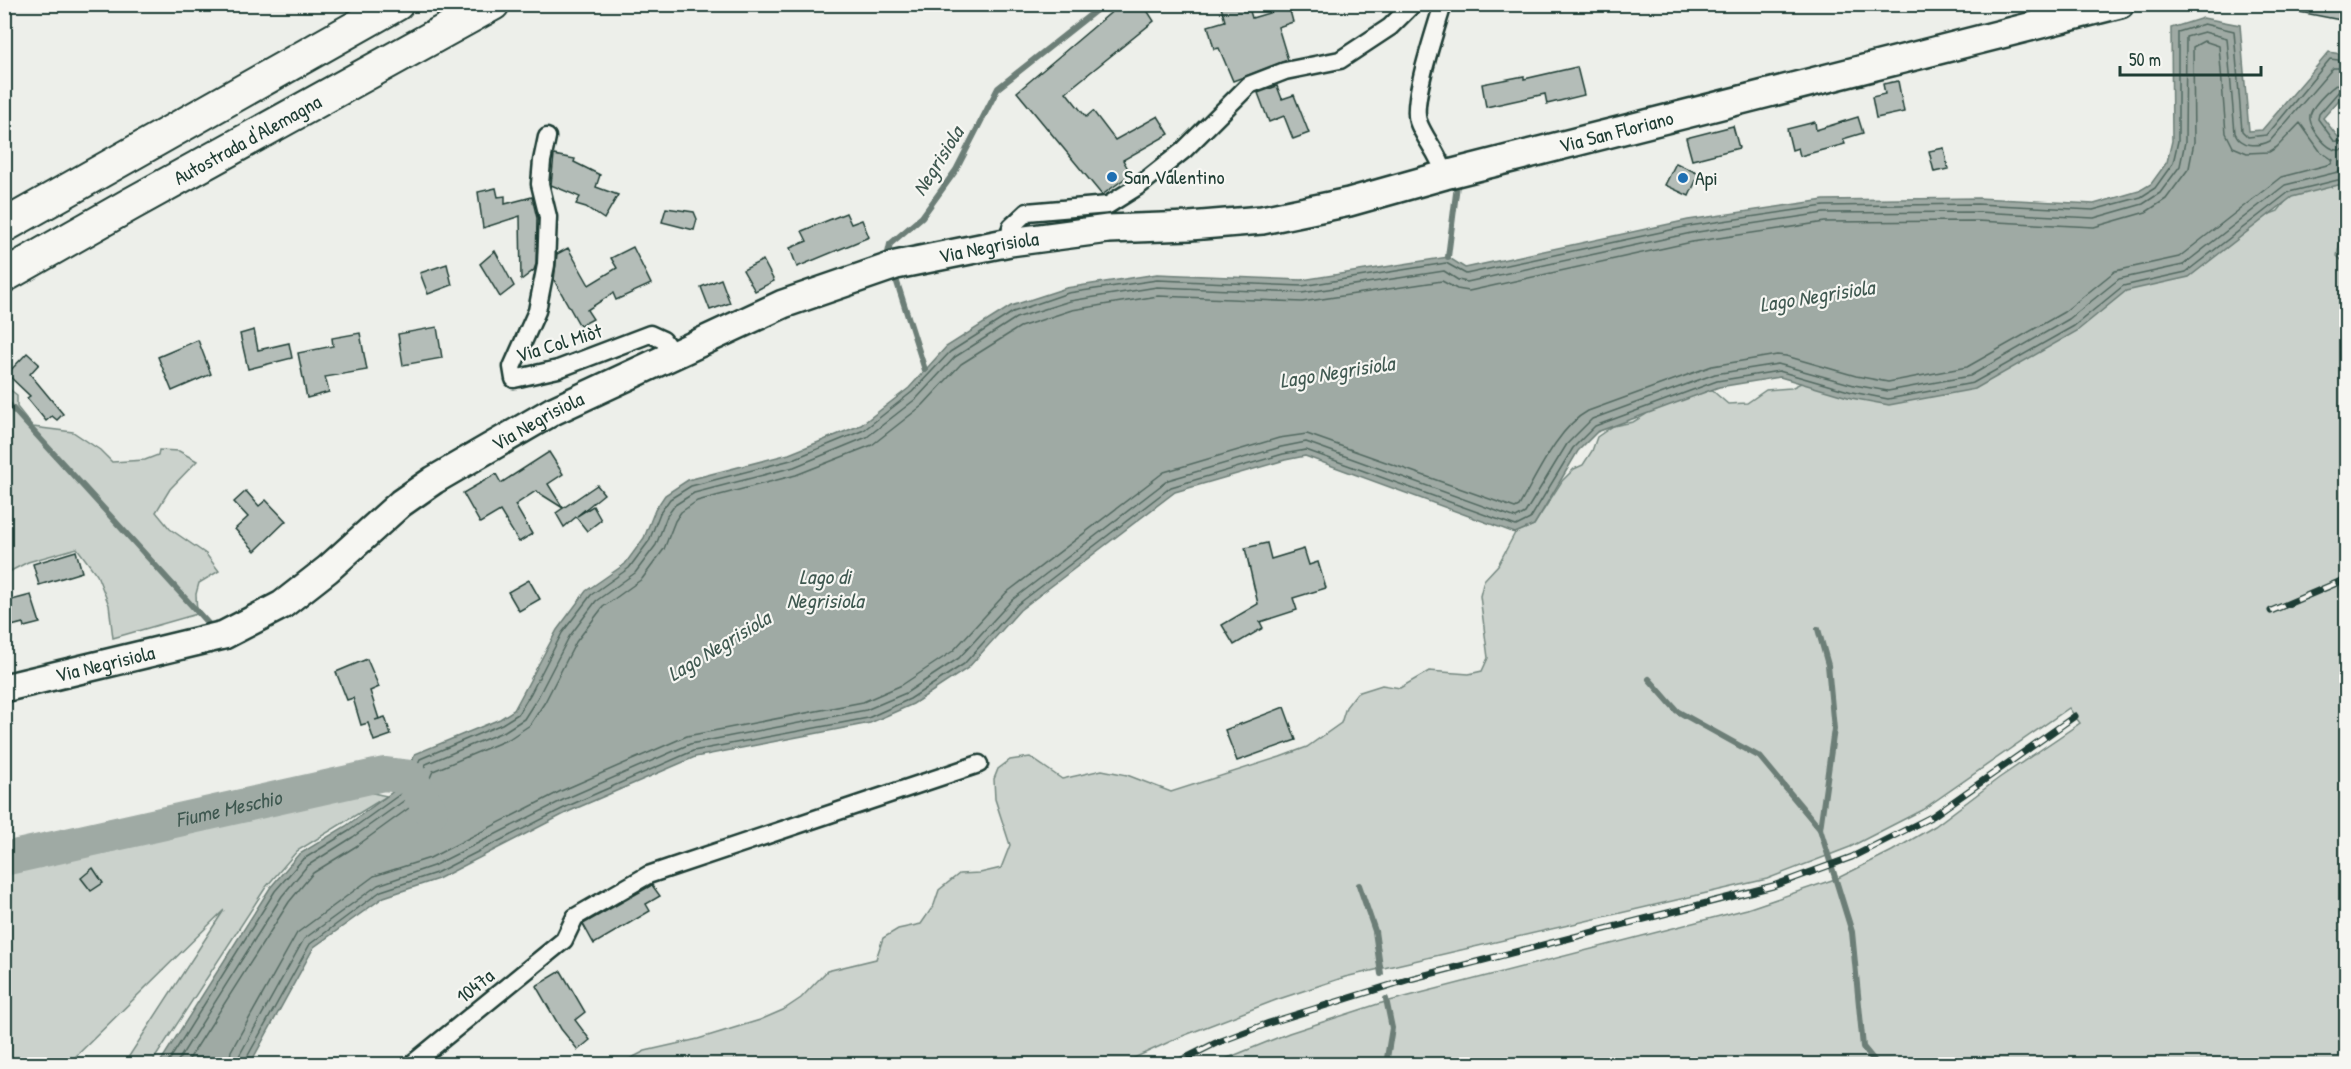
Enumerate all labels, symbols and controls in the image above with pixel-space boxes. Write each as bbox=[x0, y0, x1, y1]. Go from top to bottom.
scale bar bbox=[2120, 39, 2261, 77]
text: 50 m bbox=[2129, 47, 2161, 72]
street label: Autostrada d'Alemagna bbox=[169, 88, 326, 191]
street label: Via San Floriano bbox=[1556, 104, 1676, 159]
water label: Negrisiola bbox=[905, 118, 972, 201]
place label: San Valentino bbox=[1124, 163, 1225, 190]
place label: Api bbox=[1695, 164, 1718, 191]
marker: San Valentino bbox=[1105, 170, 1119, 184]
marker: Api bbox=[1676, 171, 1690, 185]
street label: Via Negrisiola bbox=[936, 224, 1041, 269]
water label: Lago Negrisiola bbox=[1758, 272, 1879, 319]
street label: Via Col Miòt bbox=[513, 316, 606, 368]
water label: Lago Negrisiola bbox=[1278, 348, 1399, 395]
street label: Via Negrisiola bbox=[486, 385, 588, 457]
water label: Lago di Negrisiola bbox=[787, 562, 866, 615]
water label: Lago Negrisiola bbox=[662, 602, 778, 688]
street label: Via Negrisiola bbox=[53, 638, 158, 688]
water label: Fiume Meschio bbox=[173, 782, 286, 834]
street label: 1047a bbox=[450, 962, 499, 1009]

